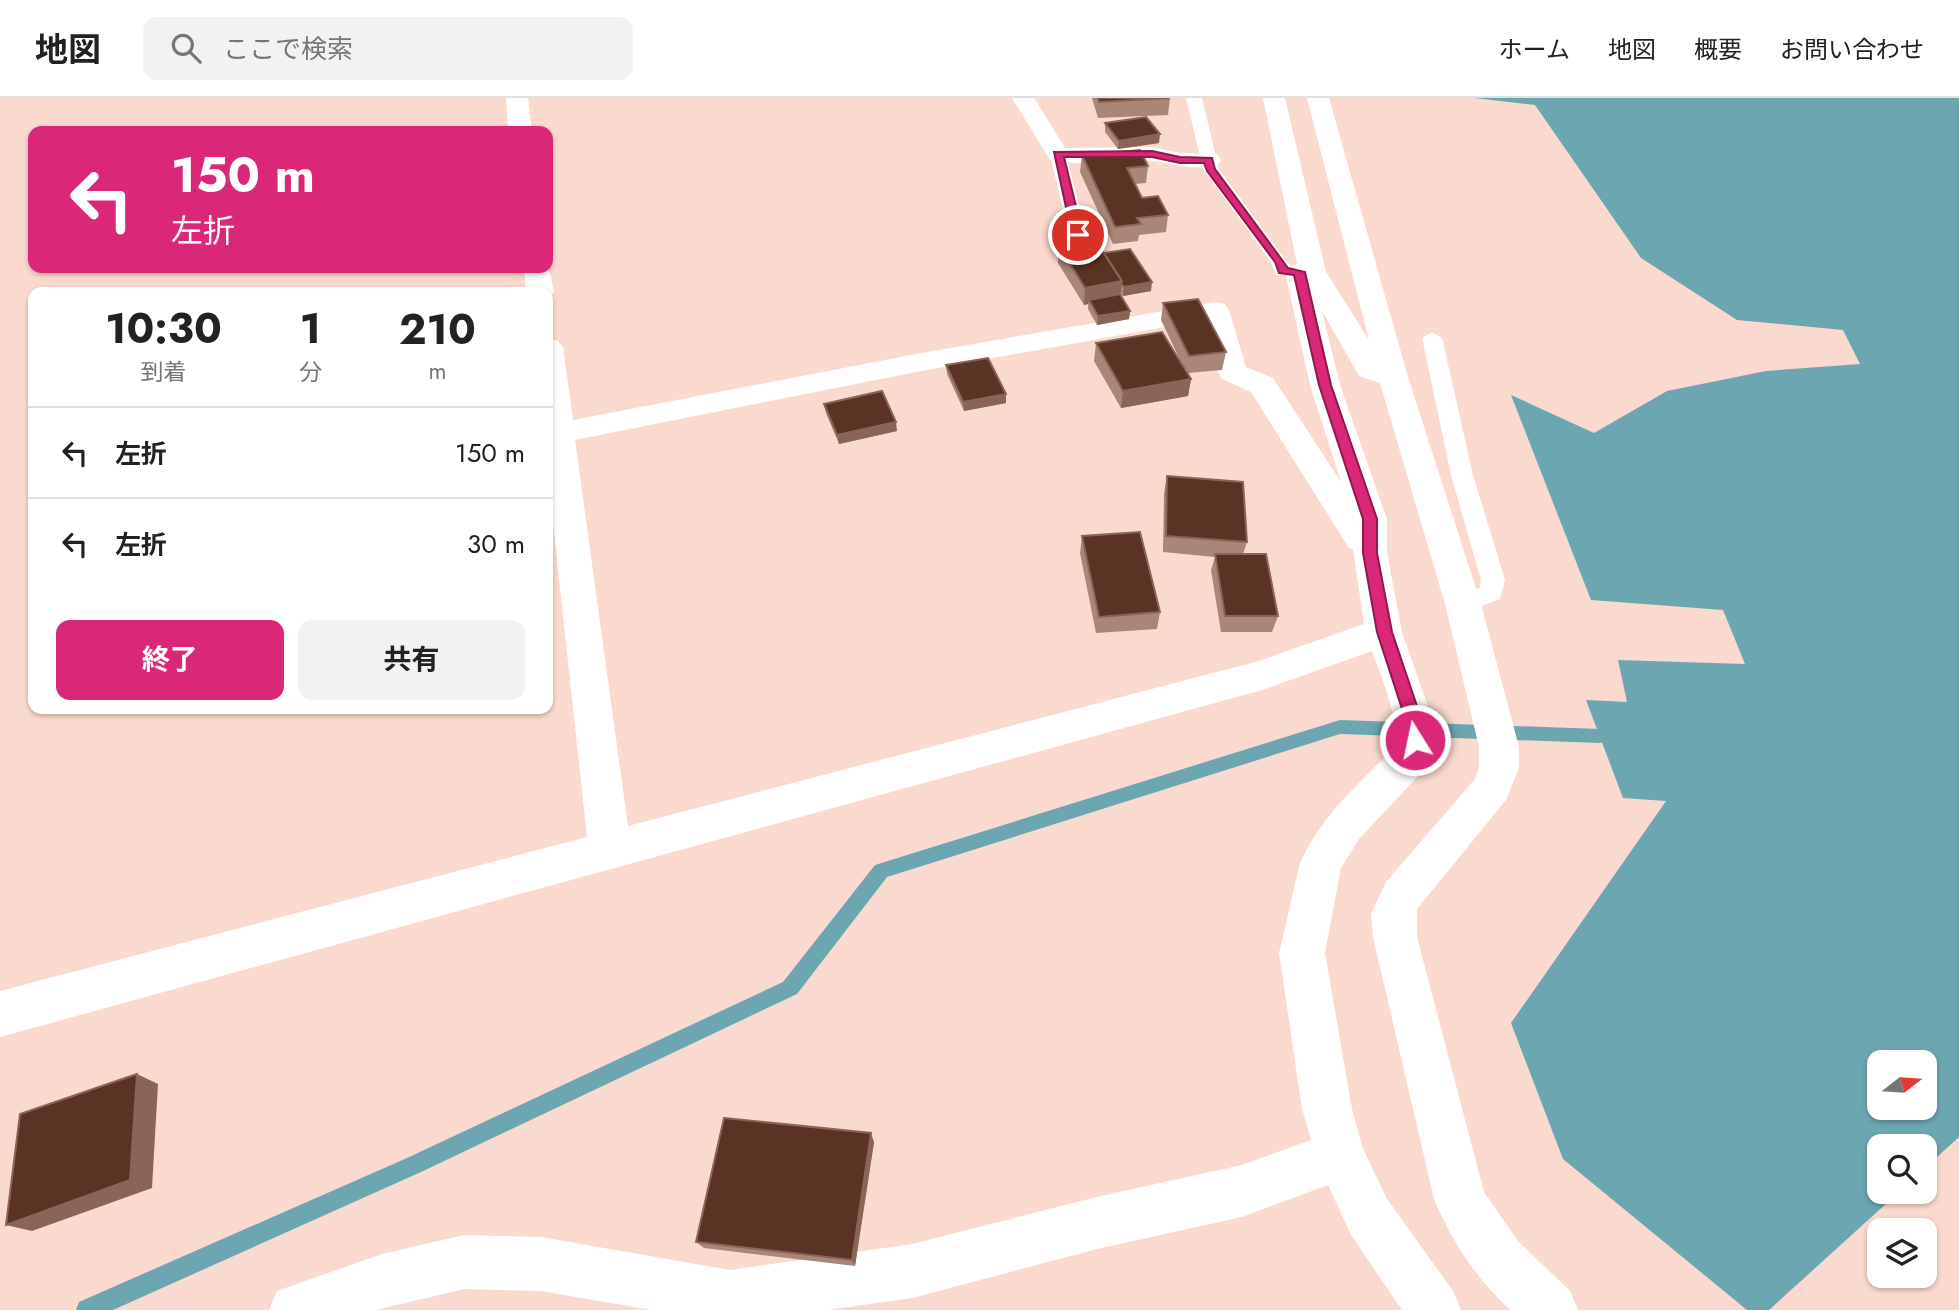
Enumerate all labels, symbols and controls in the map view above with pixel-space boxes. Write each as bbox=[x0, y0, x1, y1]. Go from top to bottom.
search box bbox=[143, 17, 633, 80]
text: 地図 bbox=[35, 26, 101, 73]
icon: search bbox=[167, 29, 205, 67]
text: ここで検索 bbox=[223, 30, 353, 68]
text: ホーム bbox=[1499, 32, 1570, 67]
text: 地図 bbox=[1608, 32, 1656, 67]
text: 概要 bbox=[1694, 32, 1742, 67]
text: お問い合わせ bbox=[1780, 32, 1924, 67]
text: 150 m bbox=[171, 140, 315, 210]
icon: left bbox=[56, 154, 147, 245]
pin bbox=[1048, 205, 1108, 265]
text: 左折 bbox=[171, 208, 235, 254]
icon: arrive bbox=[1059, 216, 1097, 254]
text: 10:30 bbox=[105, 298, 222, 359]
text: 1 bbox=[300, 298, 321, 359]
text: 210 bbox=[399, 299, 476, 360]
text: m bbox=[428, 354, 446, 388]
text: 到着 bbox=[140, 355, 186, 389]
text: 分 bbox=[299, 355, 322, 389]
icon: left bbox=[56, 434, 94, 472]
text: 150 m bbox=[455, 434, 525, 472]
text: 左折 bbox=[115, 435, 167, 473]
icon: left bbox=[56, 525, 94, 563]
text: 30 m bbox=[467, 525, 525, 563]
text: 左折 bbox=[115, 526, 167, 564]
button: 終了 bbox=[56, 620, 284, 700]
button: 共有 bbox=[298, 620, 525, 700]
position arrow bbox=[1378, 703, 1452, 777]
north arrow bbox=[1867, 1050, 1937, 1120]
map controls bbox=[1867, 1050, 1937, 1288]
button: search bbox=[1867, 1134, 1937, 1204]
button: layers bbox=[1867, 1218, 1937, 1288]

